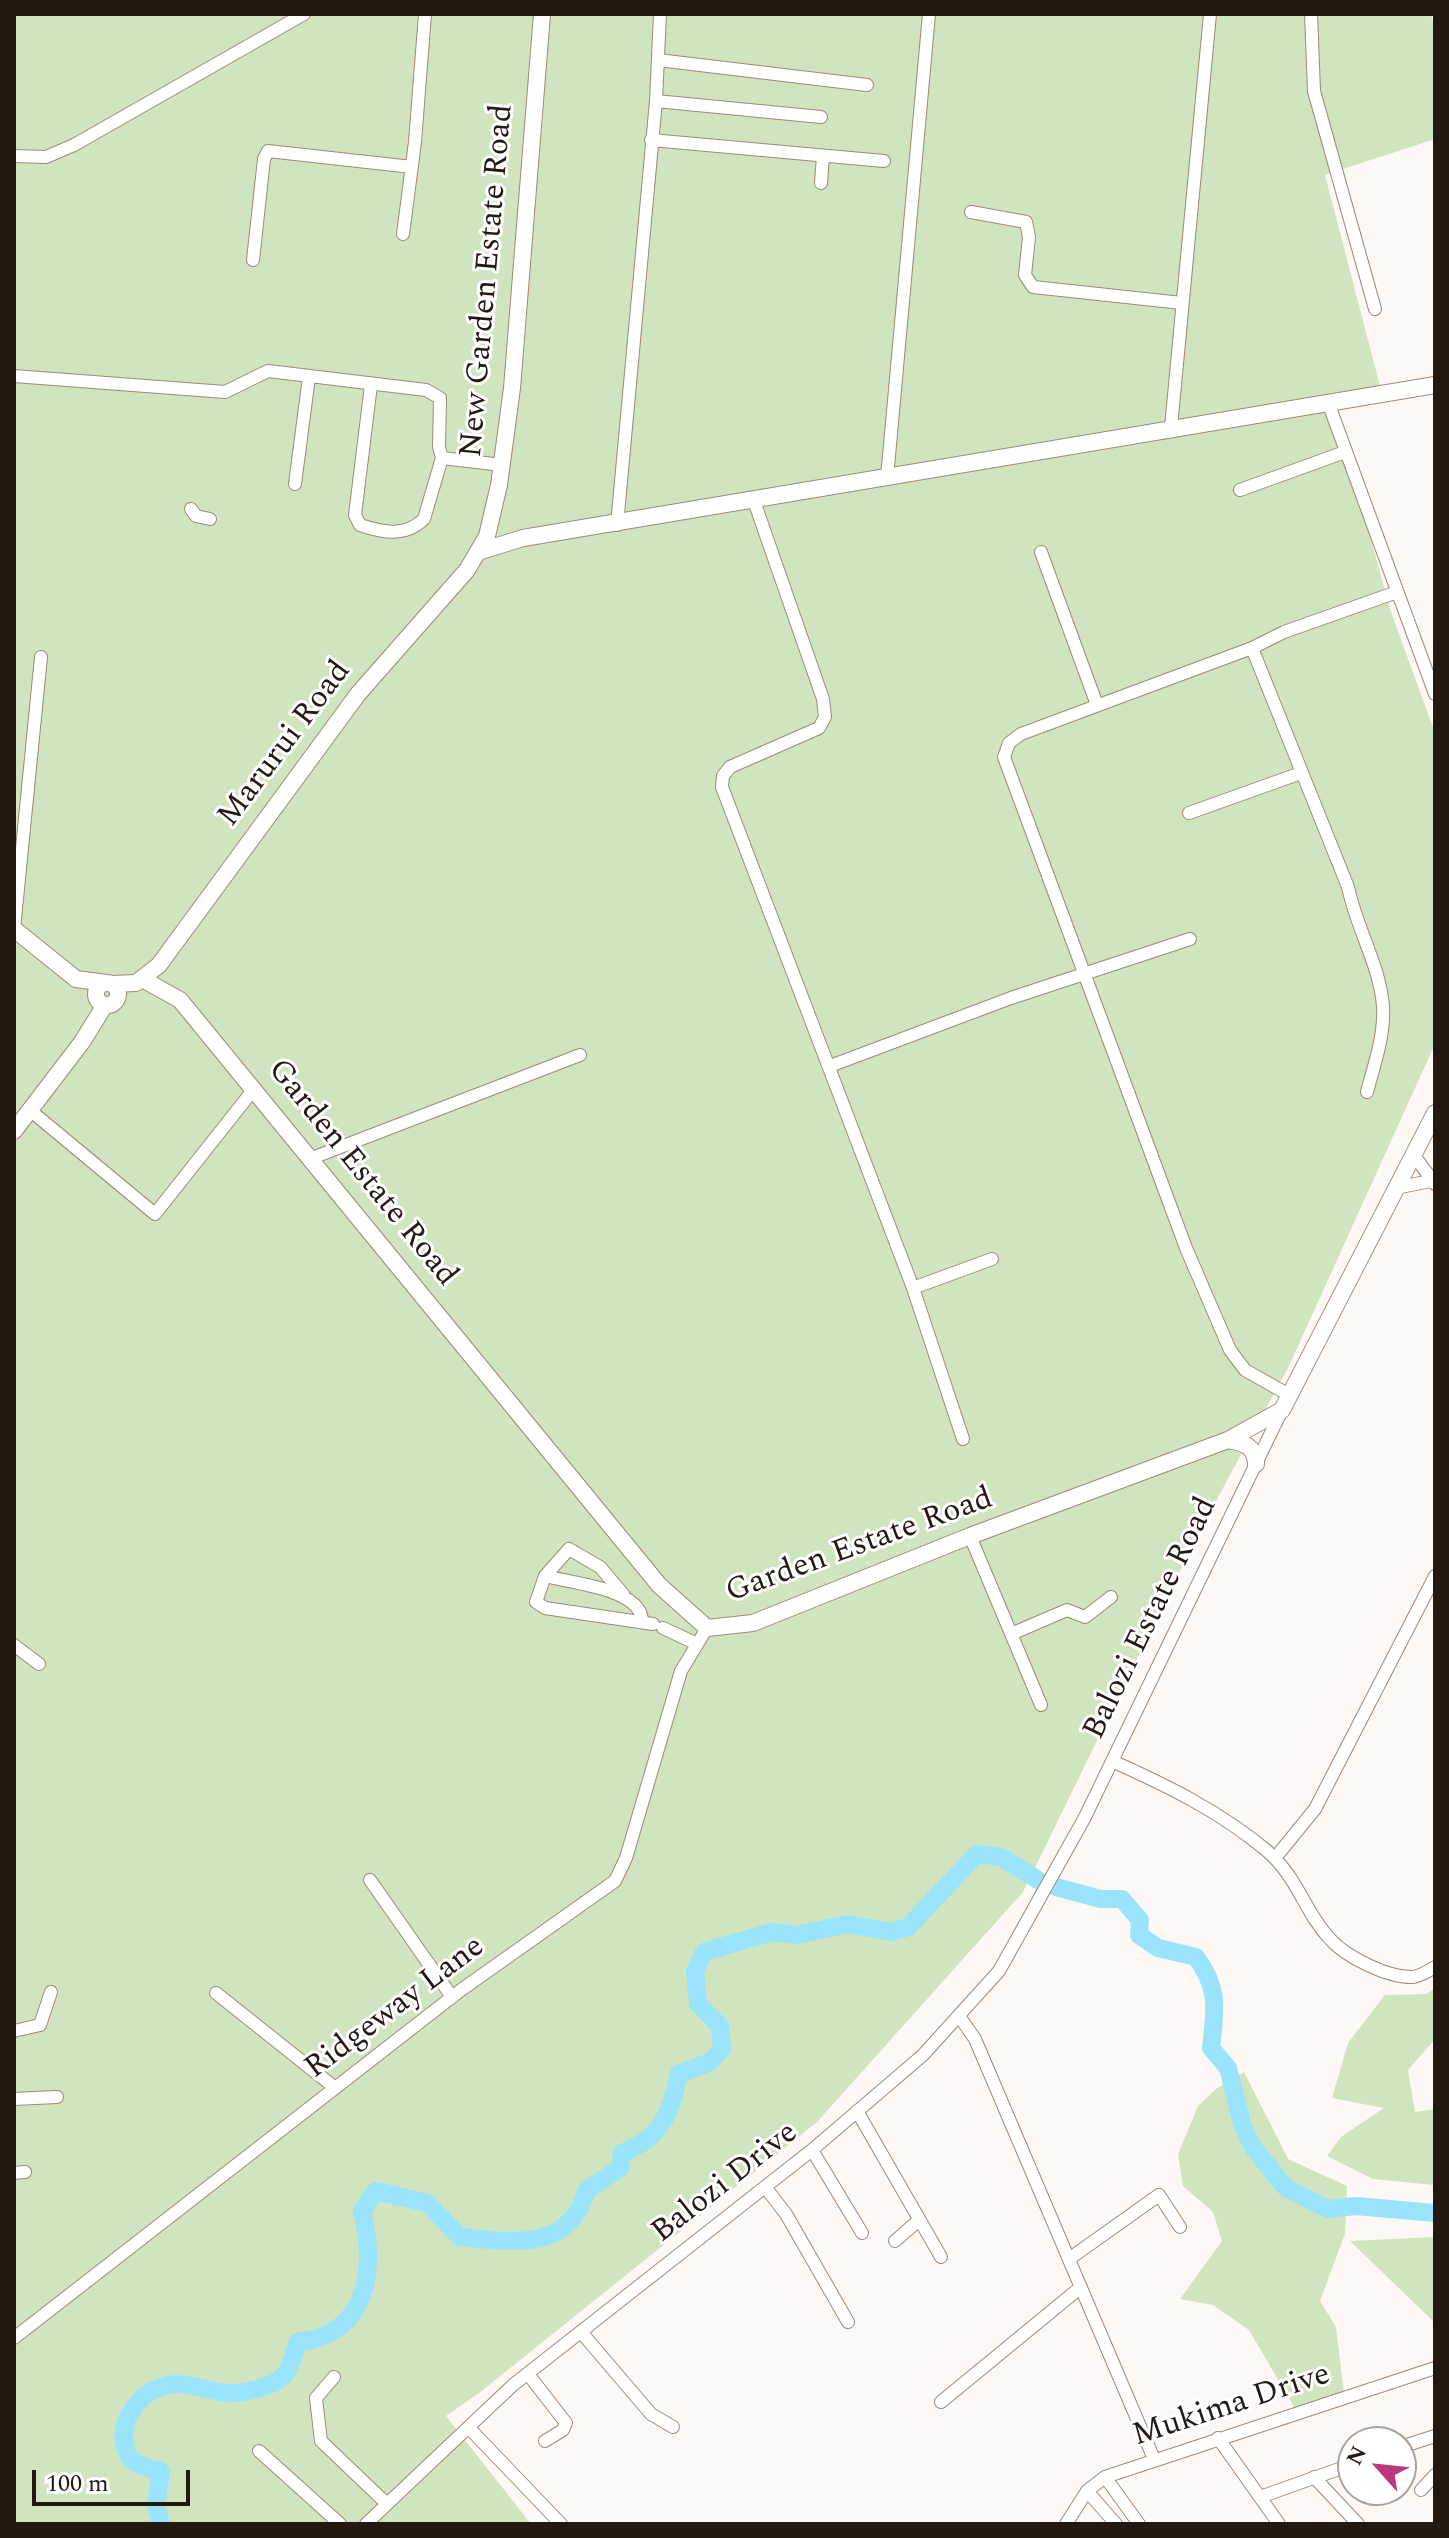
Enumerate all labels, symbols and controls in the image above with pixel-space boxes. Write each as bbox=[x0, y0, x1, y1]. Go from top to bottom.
street label: New Garden Estate Road bbox=[454, 103, 524, 459]
street label: Marurui Road bbox=[211, 654, 361, 836]
street label: Garden Estate Road bbox=[258, 1053, 464, 1295]
street label: Garden Estate Road bbox=[721, 1481, 999, 1613]
street label: Balozi Estate Road bbox=[1077, 1492, 1227, 1746]
street label: Ridgeway Lane bbox=[299, 1929, 493, 2089]
street label: Balozi Drive bbox=[645, 2115, 807, 2253]
street label: Mukima Drive bbox=[1128, 2357, 1336, 2457]
north arrow bbox=[1337, 2426, 1417, 2506]
text: N bbox=[1338, 2440, 1376, 2471]
scale bar bbox=[36, 2454, 194, 2504]
text: 100 m bbox=[46, 2466, 109, 2502]

